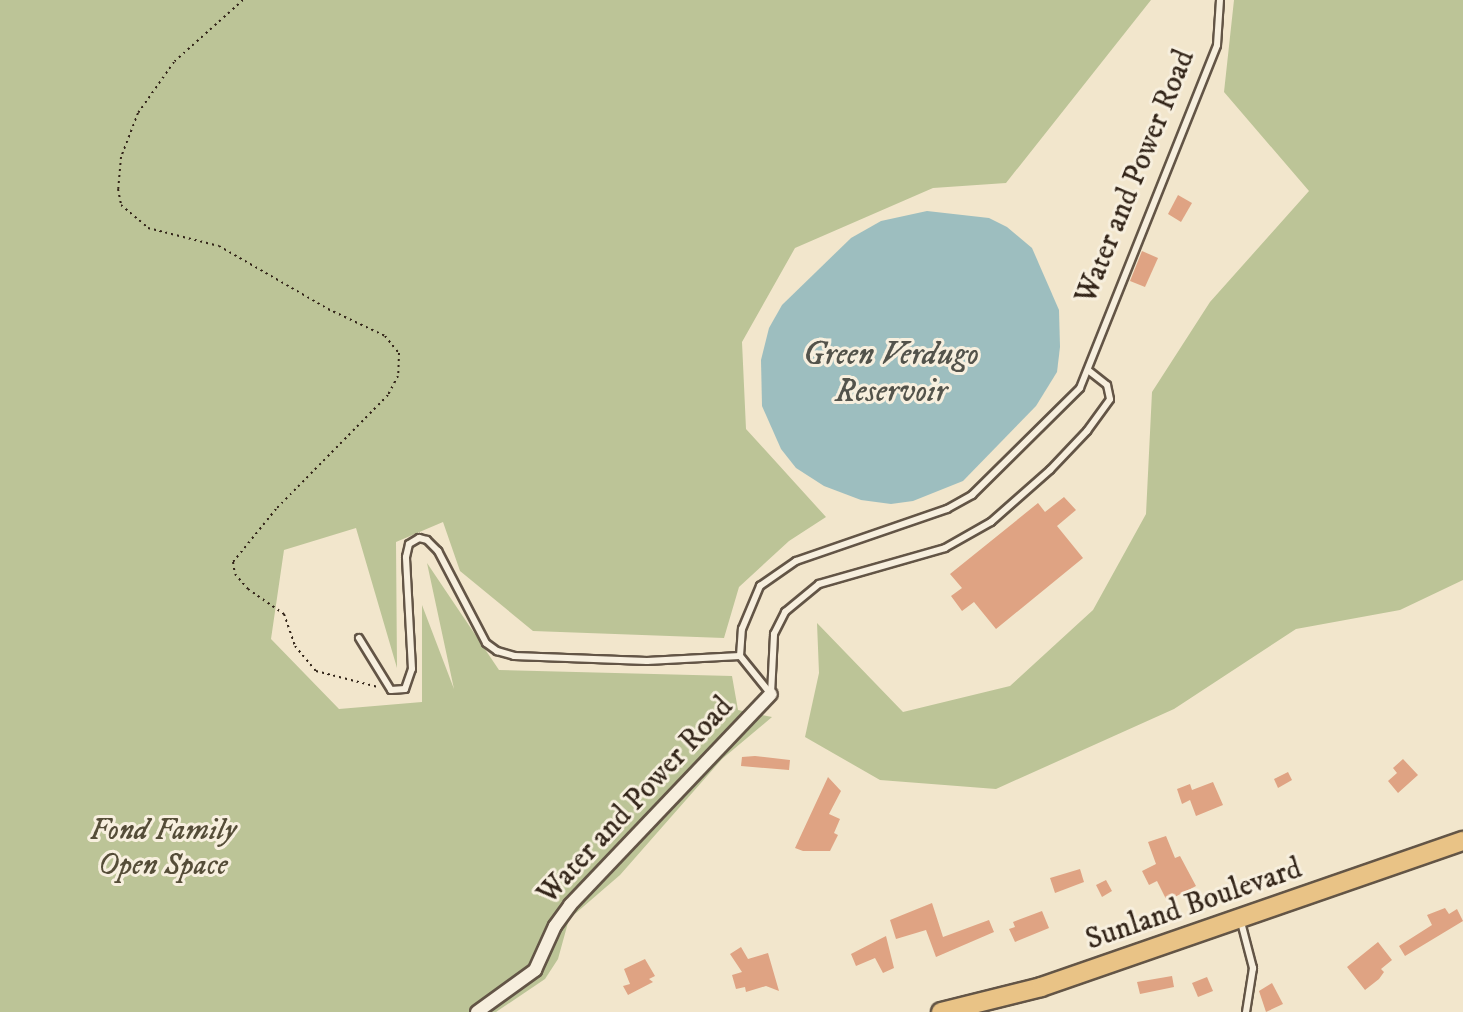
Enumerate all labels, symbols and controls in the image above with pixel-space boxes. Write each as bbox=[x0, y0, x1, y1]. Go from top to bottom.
street label: Water and Power Road bbox=[1069, 45, 1203, 309]
water label: Green Verdugo Reservoir bbox=[803, 337, 979, 412]
street label: Water and Power Road bbox=[531, 690, 741, 912]
park label: Fond Family Open Space bbox=[90, 813, 236, 884]
street label: Sunland Boulevard bbox=[1081, 851, 1307, 959]

